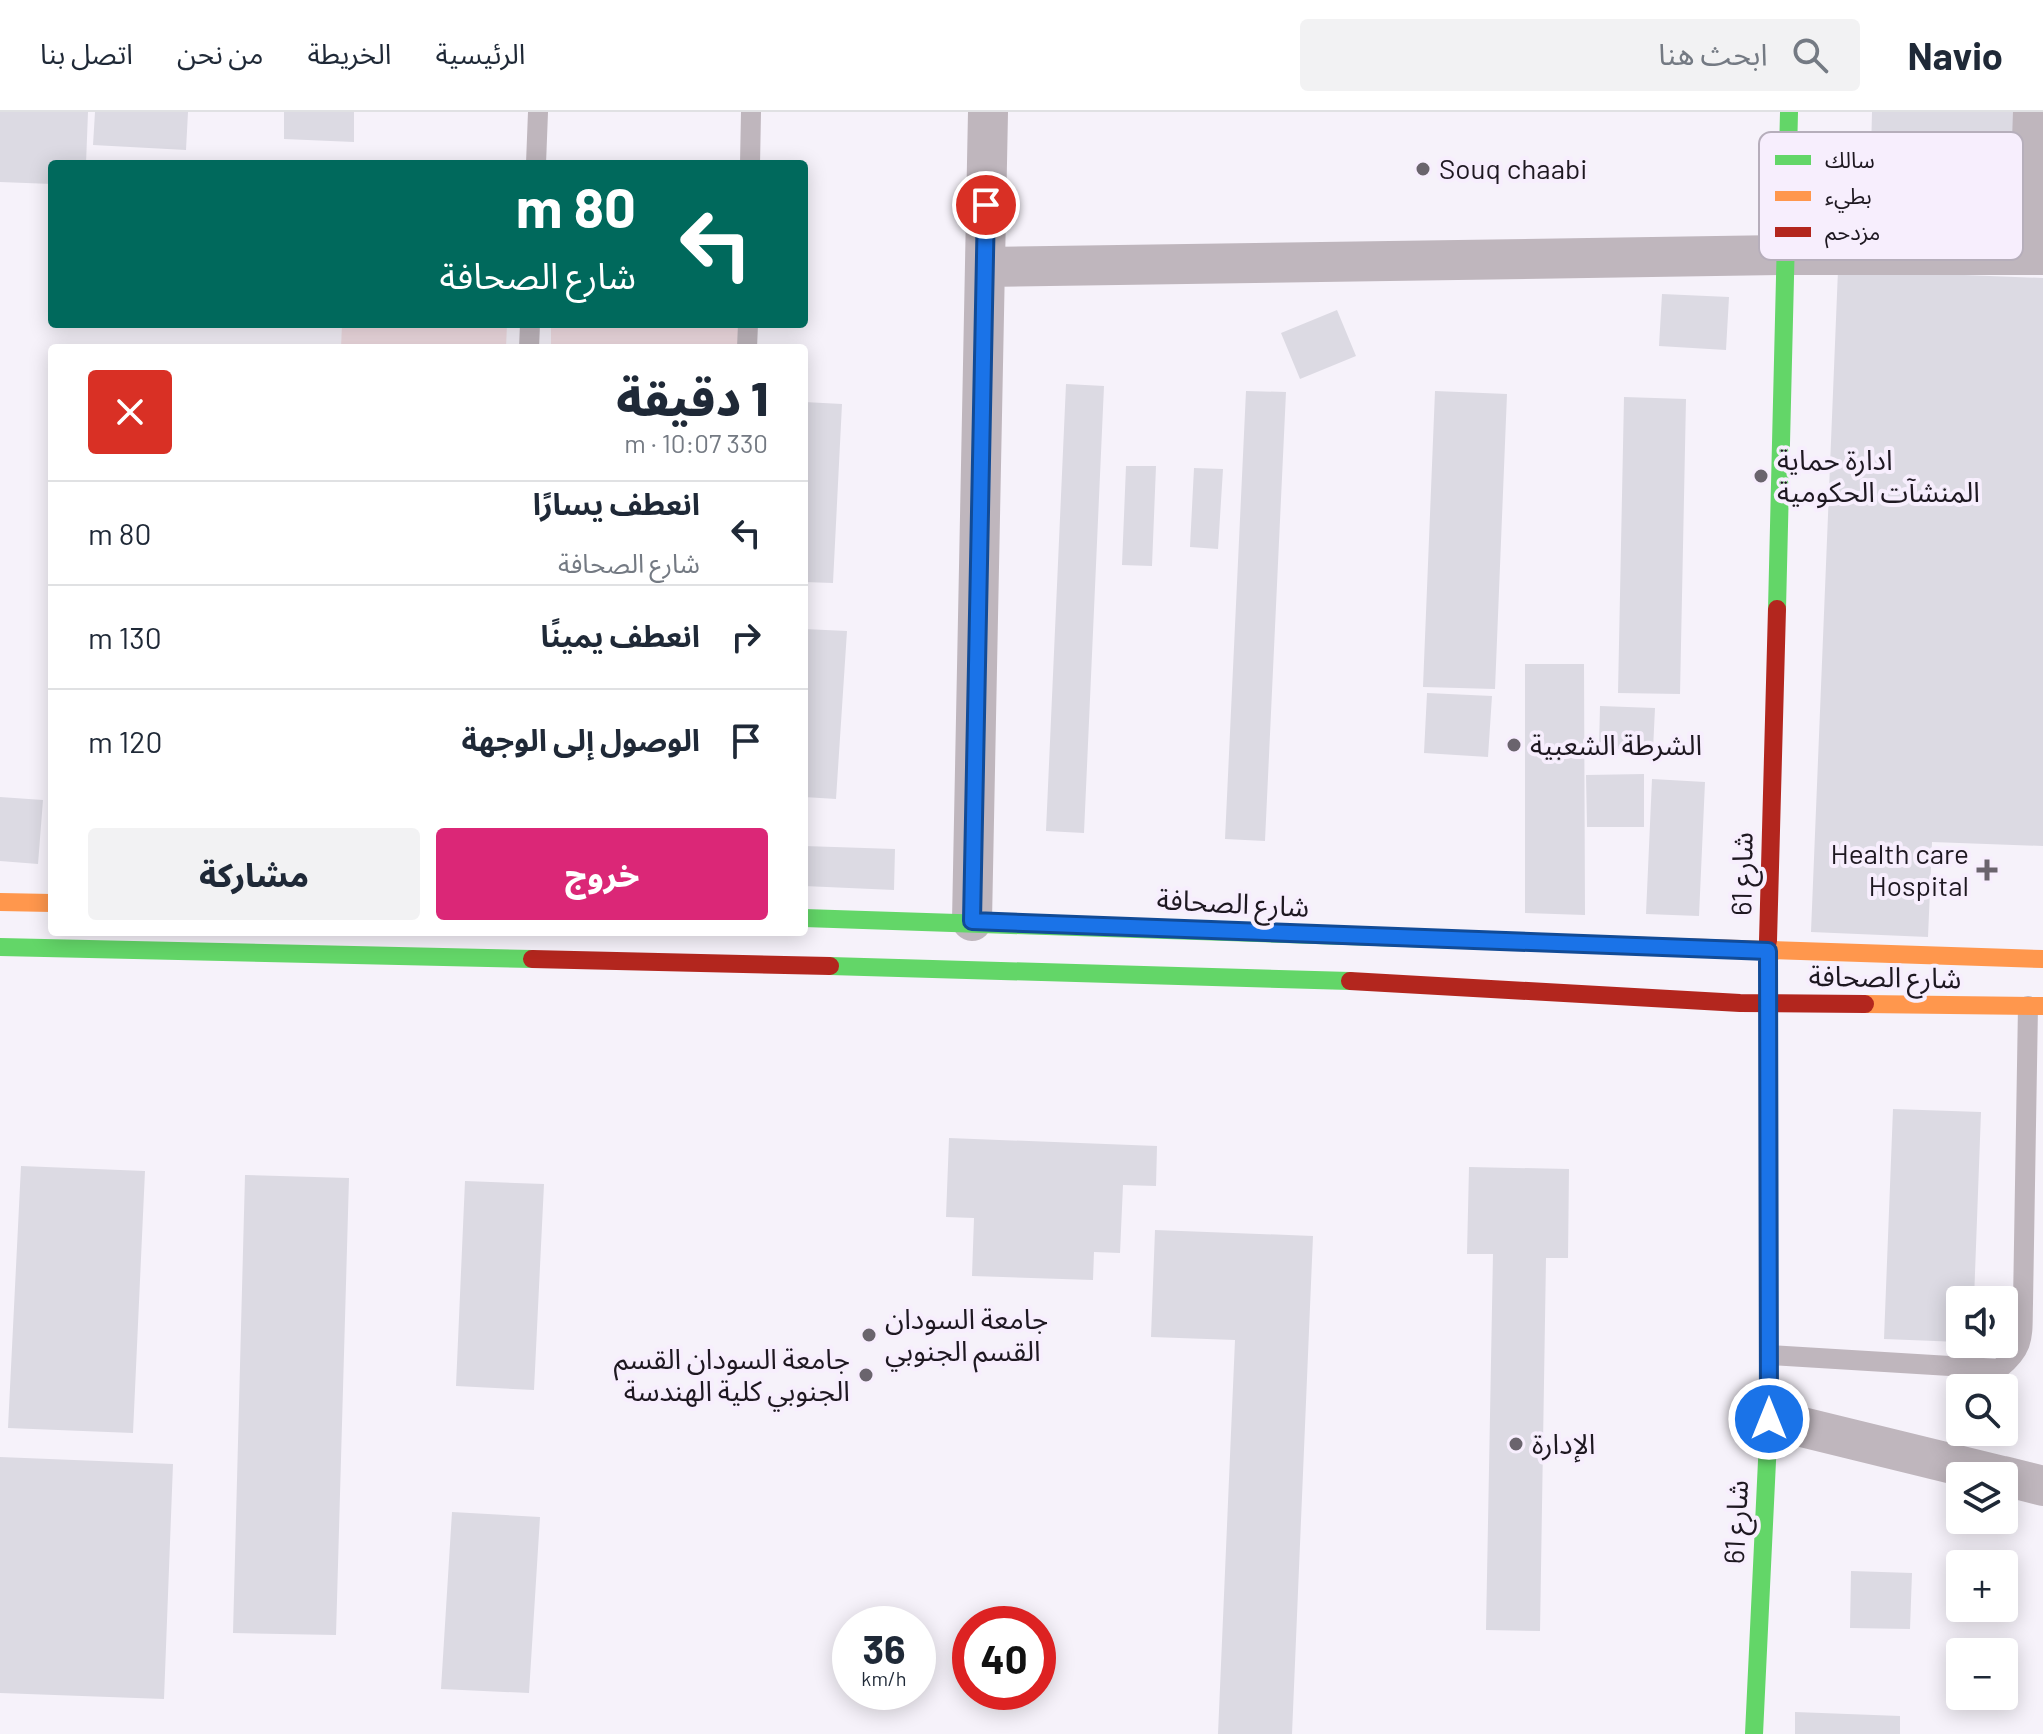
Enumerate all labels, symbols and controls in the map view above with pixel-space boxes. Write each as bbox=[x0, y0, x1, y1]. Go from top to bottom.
search box bbox=[1300, 19, 1860, 91]
text: Navio bbox=[1908, 32, 2003, 78]
icon: search bbox=[1788, 33, 1832, 77]
text: ابحث هنا bbox=[1658, 35, 1768, 71]
text: اتصل بنا bbox=[40, 36, 133, 70]
text: من نحن bbox=[177, 36, 264, 70]
text: الخريطة bbox=[308, 36, 391, 70]
text: الرئيسية bbox=[435, 36, 525, 70]
legend bbox=[1759, 132, 2023, 260]
text: سالك bbox=[1825, 146, 1875, 172]
place label: Souq chaabi bbox=[1439, 151, 1587, 185]
marker: Souq chaabi bbox=[1414, 160, 1432, 178]
pin bbox=[952, 171, 1020, 239]
text: 80 m bbox=[516, 172, 636, 239]
text: بطيء bbox=[1825, 182, 1872, 213]
icon: arrive bbox=[964, 183, 1008, 227]
icon: left bbox=[664, 192, 768, 296]
text: مزدحم bbox=[1825, 218, 1880, 249]
text: شارع الصحافة bbox=[440, 253, 636, 296]
text: 1 دقيقة bbox=[616, 368, 768, 426]
button: close bbox=[88, 370, 172, 454]
text: 330 m · 10:07 bbox=[624, 427, 768, 458]
place label: ادارة حماية المنشآت الحكومية bbox=[1777, 442, 1980, 509]
marker: ادارة حماية المنشآت الحكومية bbox=[1752, 467, 1770, 485]
text: انعطف يسارًا bbox=[533, 485, 700, 521]
icon: left bbox=[724, 511, 768, 555]
text: 80 m bbox=[88, 515, 151, 551]
text: شارع الصحافة bbox=[558, 547, 700, 578]
icon: right bbox=[724, 615, 768, 659]
text: انعطف يمينًا bbox=[541, 617, 700, 653]
text: 130 m bbox=[88, 619, 162, 655]
icon: arrive bbox=[724, 719, 768, 763]
text: الوصول إلى الوجهة bbox=[461, 721, 700, 757]
text: 120 m bbox=[88, 723, 162, 759]
place label: الشرطة الشعبية bbox=[1530, 727, 1702, 762]
marker: الشرطة الشعبية bbox=[1505, 736, 1523, 754]
button: مشاركة bbox=[88, 828, 420, 920]
button: خروج bbox=[436, 828, 768, 920]
street label: شارع 61 bbox=[1723, 832, 1764, 916]
place label: Health care Hospital bbox=[1830, 836, 1969, 902]
marker: Health care Hospital bbox=[1976, 859, 1998, 881]
street label: شارع الصحافة bbox=[1156, 881, 1310, 928]
street label: شارع الصحافة bbox=[1808, 958, 1962, 999]
map controls bbox=[1946, 1286, 2018, 1710]
button: sound bbox=[1946, 1286, 2018, 1358]
place label: جامعة السودان القسم الجنوبي bbox=[885, 1301, 1048, 1373]
marker: جامعة السودان القسم الجنوبي bbox=[860, 1326, 878, 1344]
place label: جامعة السودان القسم الجنوبي كلية الهندسة bbox=[614, 1341, 850, 1412]
marker: جامعة السودان القسم الجنوبي كلية الهندسة bbox=[857, 1366, 875, 1384]
button: search bbox=[1946, 1374, 2018, 1446]
position arrow bbox=[1727, 1377, 1811, 1461]
place label: الإدارة bbox=[1532, 1426, 1595, 1463]
marker: الإدارة bbox=[1507, 1435, 1525, 1453]
button: layers bbox=[1946, 1462, 2018, 1534]
street label: شارع 61 bbox=[1716, 1479, 1759, 1565]
button: + bbox=[1946, 1550, 2018, 1622]
speed limit sign: 40 bbox=[952, 1606, 1056, 1710]
text: 36 bbox=[862, 1624, 906, 1672]
button: − bbox=[1946, 1638, 2018, 1710]
text: km/h bbox=[861, 1666, 907, 1690]

